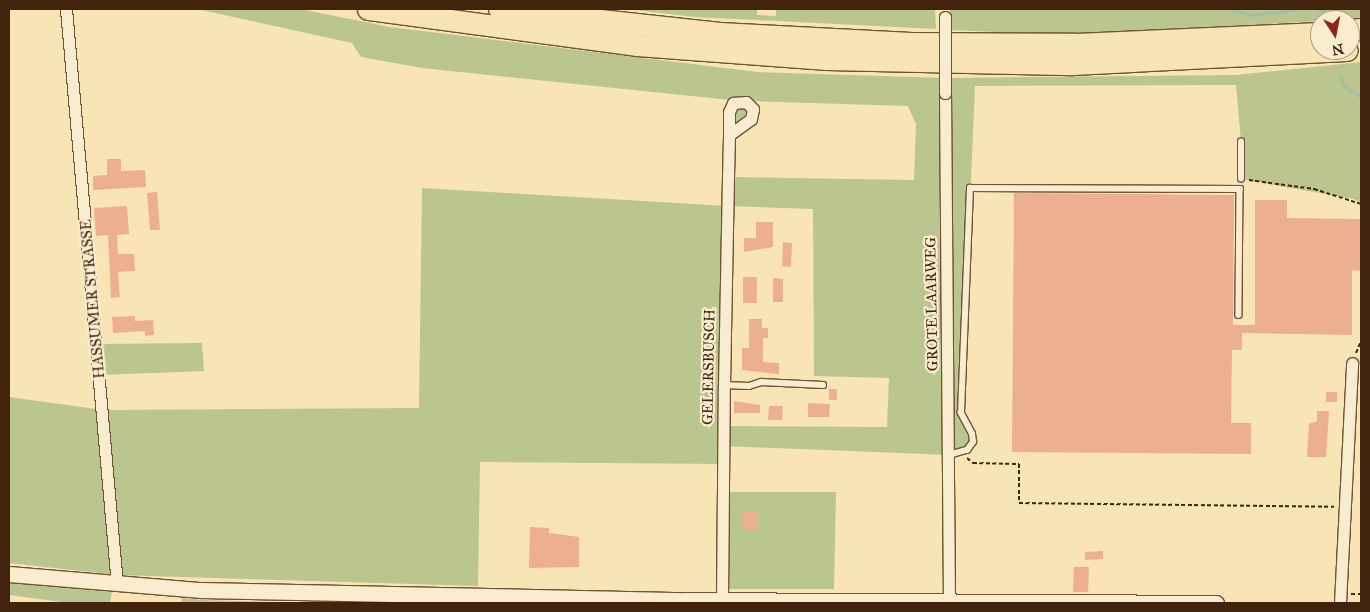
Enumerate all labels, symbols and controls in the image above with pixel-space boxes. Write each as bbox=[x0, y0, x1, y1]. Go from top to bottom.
north arrow bbox=[1310, 10, 1360, 60]
text: N bbox=[1330, 40, 1345, 59]
street label: HASSUMER STRASSE bbox=[77, 219, 109, 379]
street label: GROTE LAARWEG bbox=[922, 237, 942, 371]
street label: GELERSBUSCH bbox=[699, 309, 719, 425]

